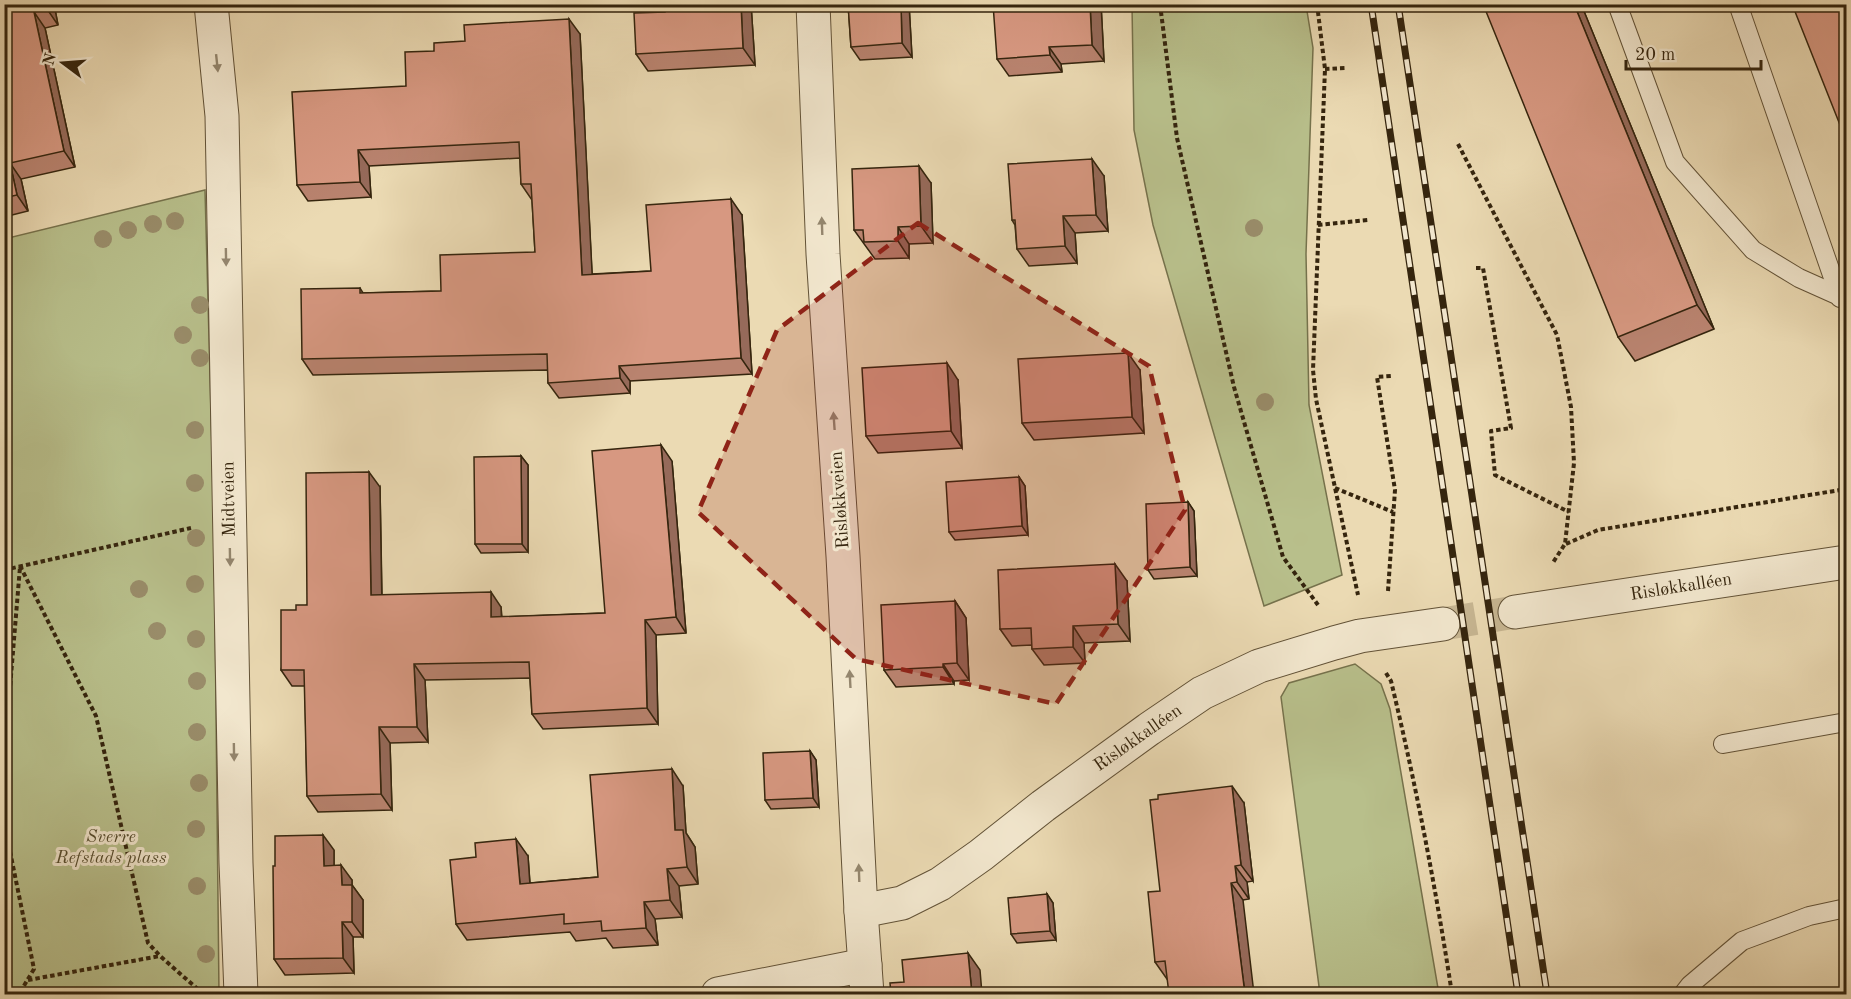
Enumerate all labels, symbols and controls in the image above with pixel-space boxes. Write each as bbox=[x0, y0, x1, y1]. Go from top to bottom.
north arrow bbox=[33, 33, 93, 93]
scale bar bbox=[1626, 33, 1761, 71]
text: 20 m bbox=[1635, 46, 1675, 64]
text: N bbox=[41, 51, 60, 68]
one-way arrow bbox=[212, 53, 222, 72]
one-way arrow bbox=[818, 217, 827, 236]
one-way arrow bbox=[221, 248, 230, 267]
one-way arrow bbox=[830, 411, 839, 430]
street label: Risløkkveien bbox=[828, 450, 852, 549]
street label: Midtveien bbox=[219, 461, 239, 537]
one-way arrow bbox=[225, 548, 235, 567]
street label: Risløkkalléen bbox=[1629, 570, 1734, 604]
one-way arrow bbox=[845, 669, 854, 688]
street label: Risløkkalléen bbox=[1091, 701, 1186, 775]
one-way arrow bbox=[229, 743, 239, 762]
park label: Sverre Refstads plass bbox=[55, 828, 167, 867]
one-way arrow bbox=[855, 864, 864, 883]

